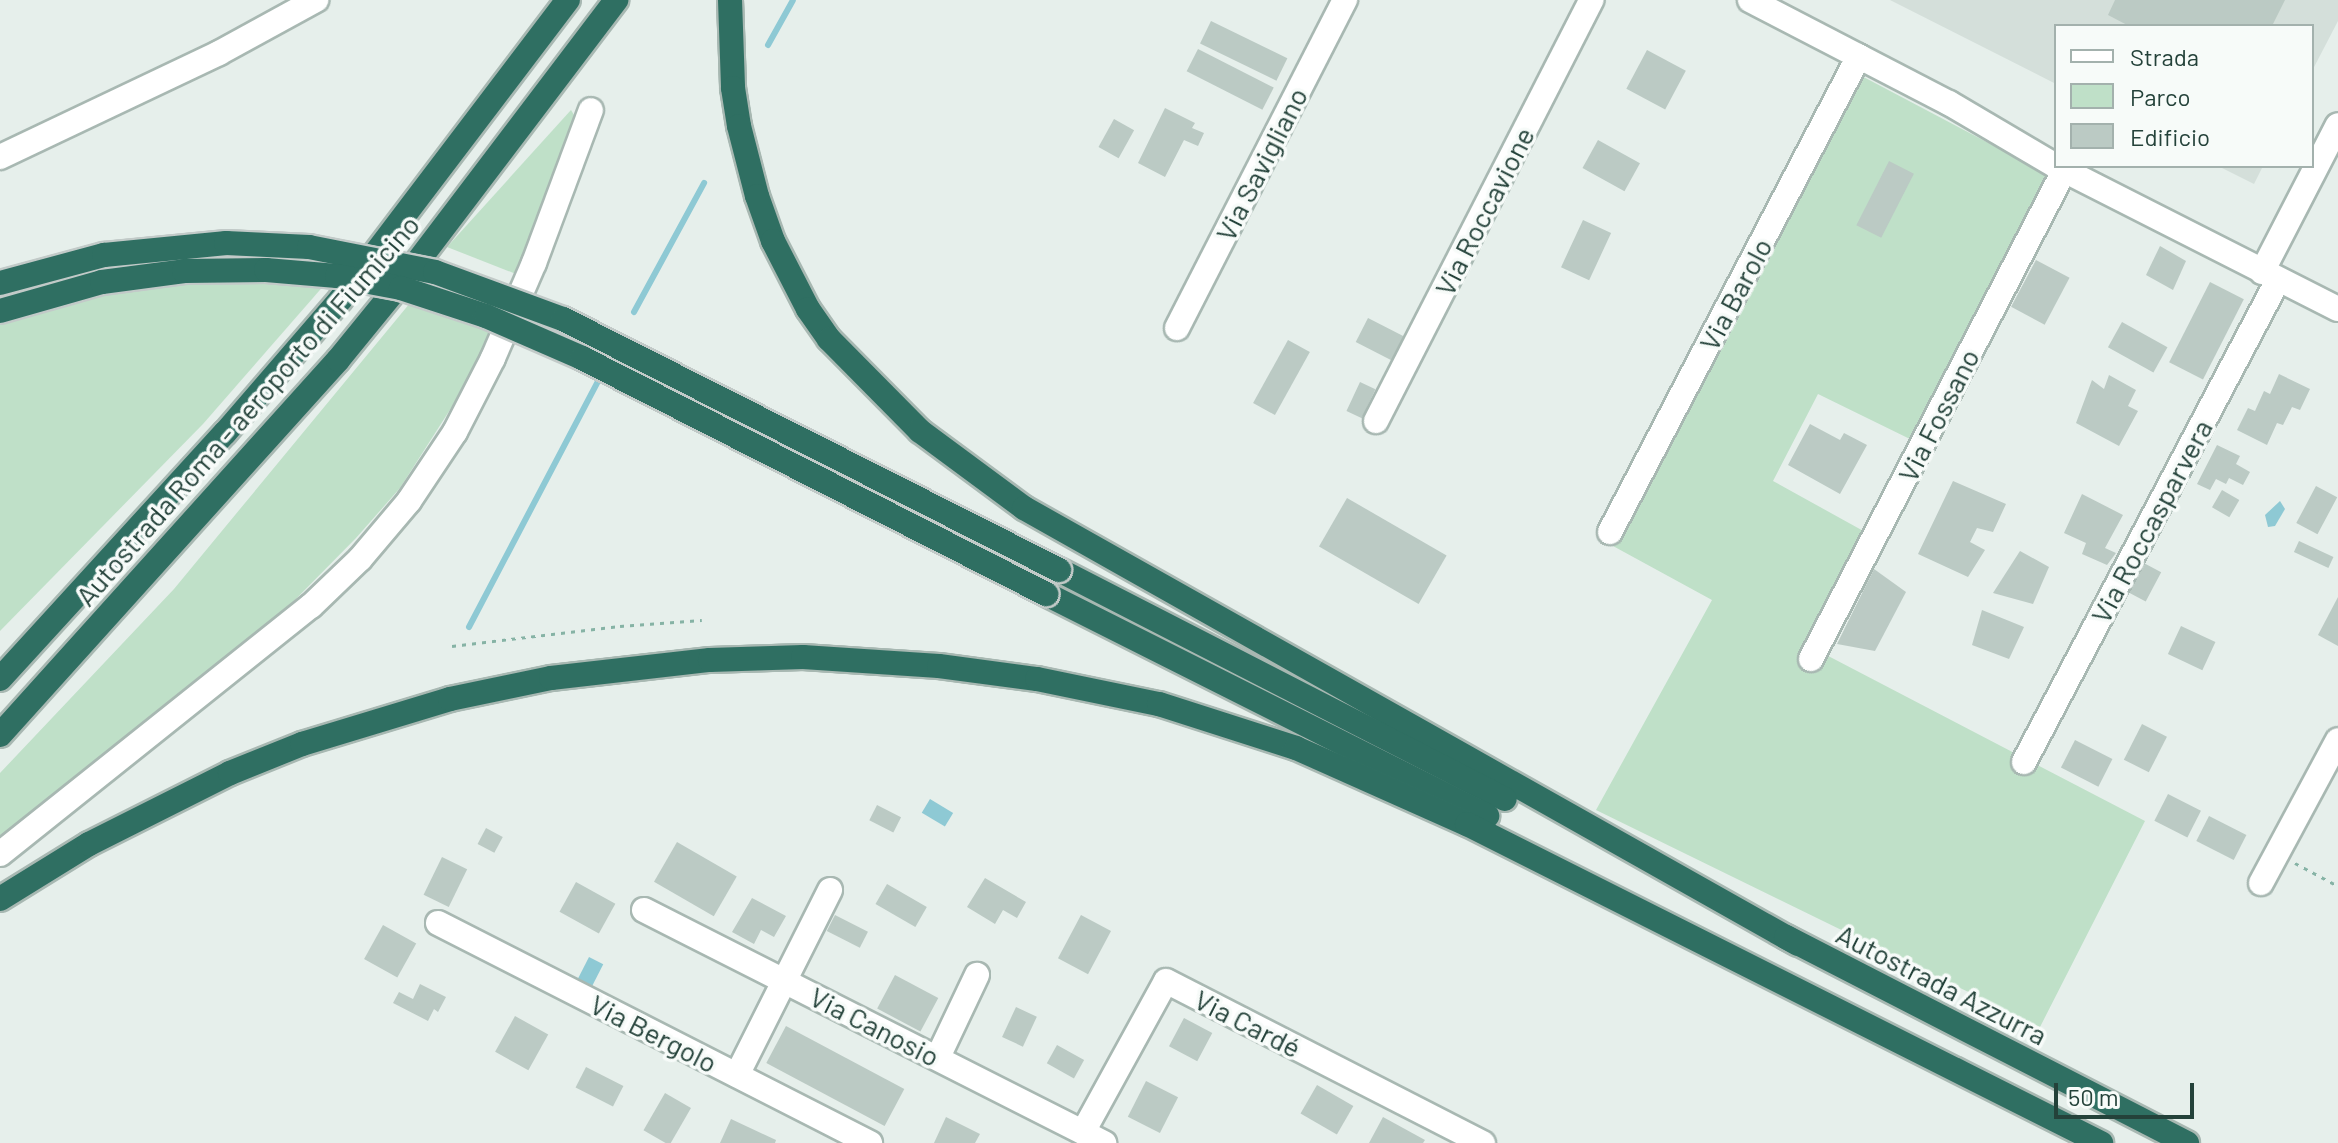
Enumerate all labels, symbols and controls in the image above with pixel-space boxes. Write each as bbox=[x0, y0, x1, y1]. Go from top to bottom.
legend bbox=[2054, 24, 2314, 168]
text: Strada bbox=[2130, 42, 2199, 71]
street label: Via Savigliano bbox=[1208, 82, 1314, 246]
text: Parco bbox=[2130, 82, 2191, 111]
street label: Via Roccavione bbox=[1427, 121, 1541, 301]
text: Edificio bbox=[2130, 122, 2210, 151]
street label: Autostrada Roma - aeroporto di Fiumicino bbox=[68, 208, 426, 612]
street label: Via Barolo bbox=[1691, 232, 1779, 356]
street label: Via Fossano bbox=[1890, 343, 1986, 487]
street label: Via Roccasparvera bbox=[2083, 414, 2219, 628]
street label: Autostrada Azzurra bbox=[1831, 916, 2053, 1052]
street label: Via Canosio bbox=[805, 979, 945, 1073]
street label: Via Cardé bbox=[1189, 982, 1307, 1064]
street label: Via Bergolo bbox=[585, 987, 723, 1079]
scale bar bbox=[2058, 1067, 2198, 1117]
text: 50 m bbox=[2068, 1082, 2119, 1111]

